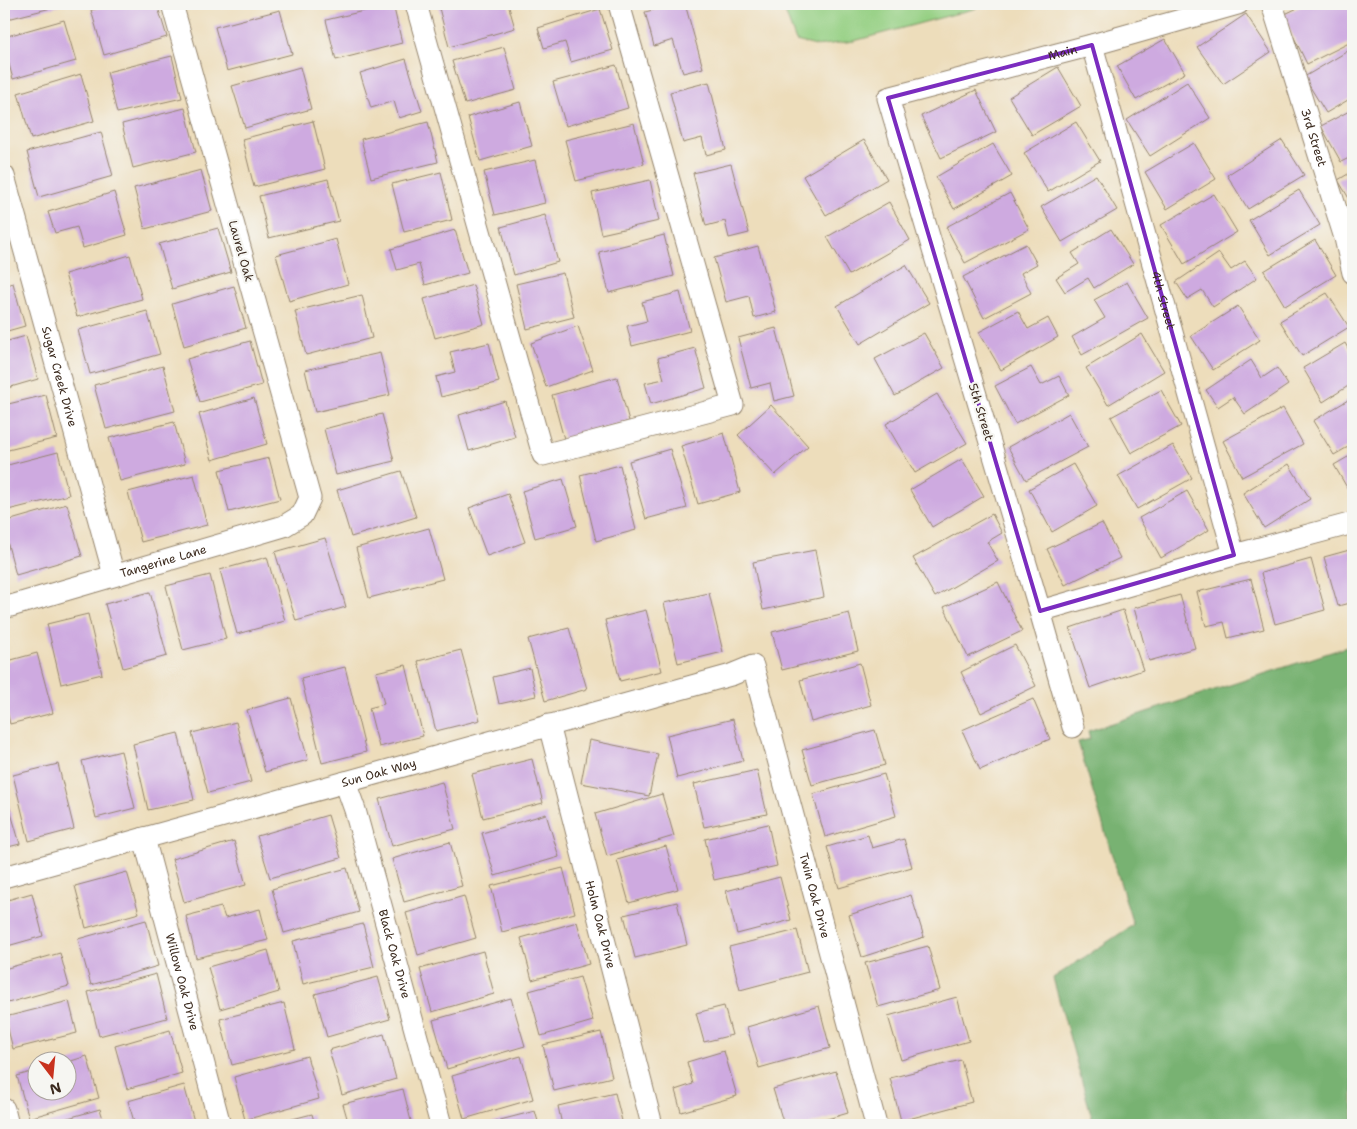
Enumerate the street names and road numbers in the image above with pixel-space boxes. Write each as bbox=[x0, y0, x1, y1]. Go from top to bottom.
street label: Main bbox=[1046, 41, 1079, 64]
street label: 3rd Street bbox=[1297, 106, 1330, 169]
street label: Laurel Oak bbox=[225, 219, 257, 284]
street label: 4th Street bbox=[1147, 269, 1179, 332]
street label: Sugar Creek Drive bbox=[38, 324, 81, 429]
street label: 5th Street bbox=[965, 381, 997, 443]
street label: Tangerine Lane bbox=[118, 541, 209, 582]
street label: Sun Oak Way bbox=[340, 755, 418, 791]
street label: Twin Oak Drive bbox=[795, 851, 834, 940]
street label: Holm Oak Drive bbox=[581, 879, 619, 971]
street label: Black Oak Drive bbox=[375, 908, 414, 1001]
street label: Willow Oak Drive bbox=[162, 932, 203, 1033]

